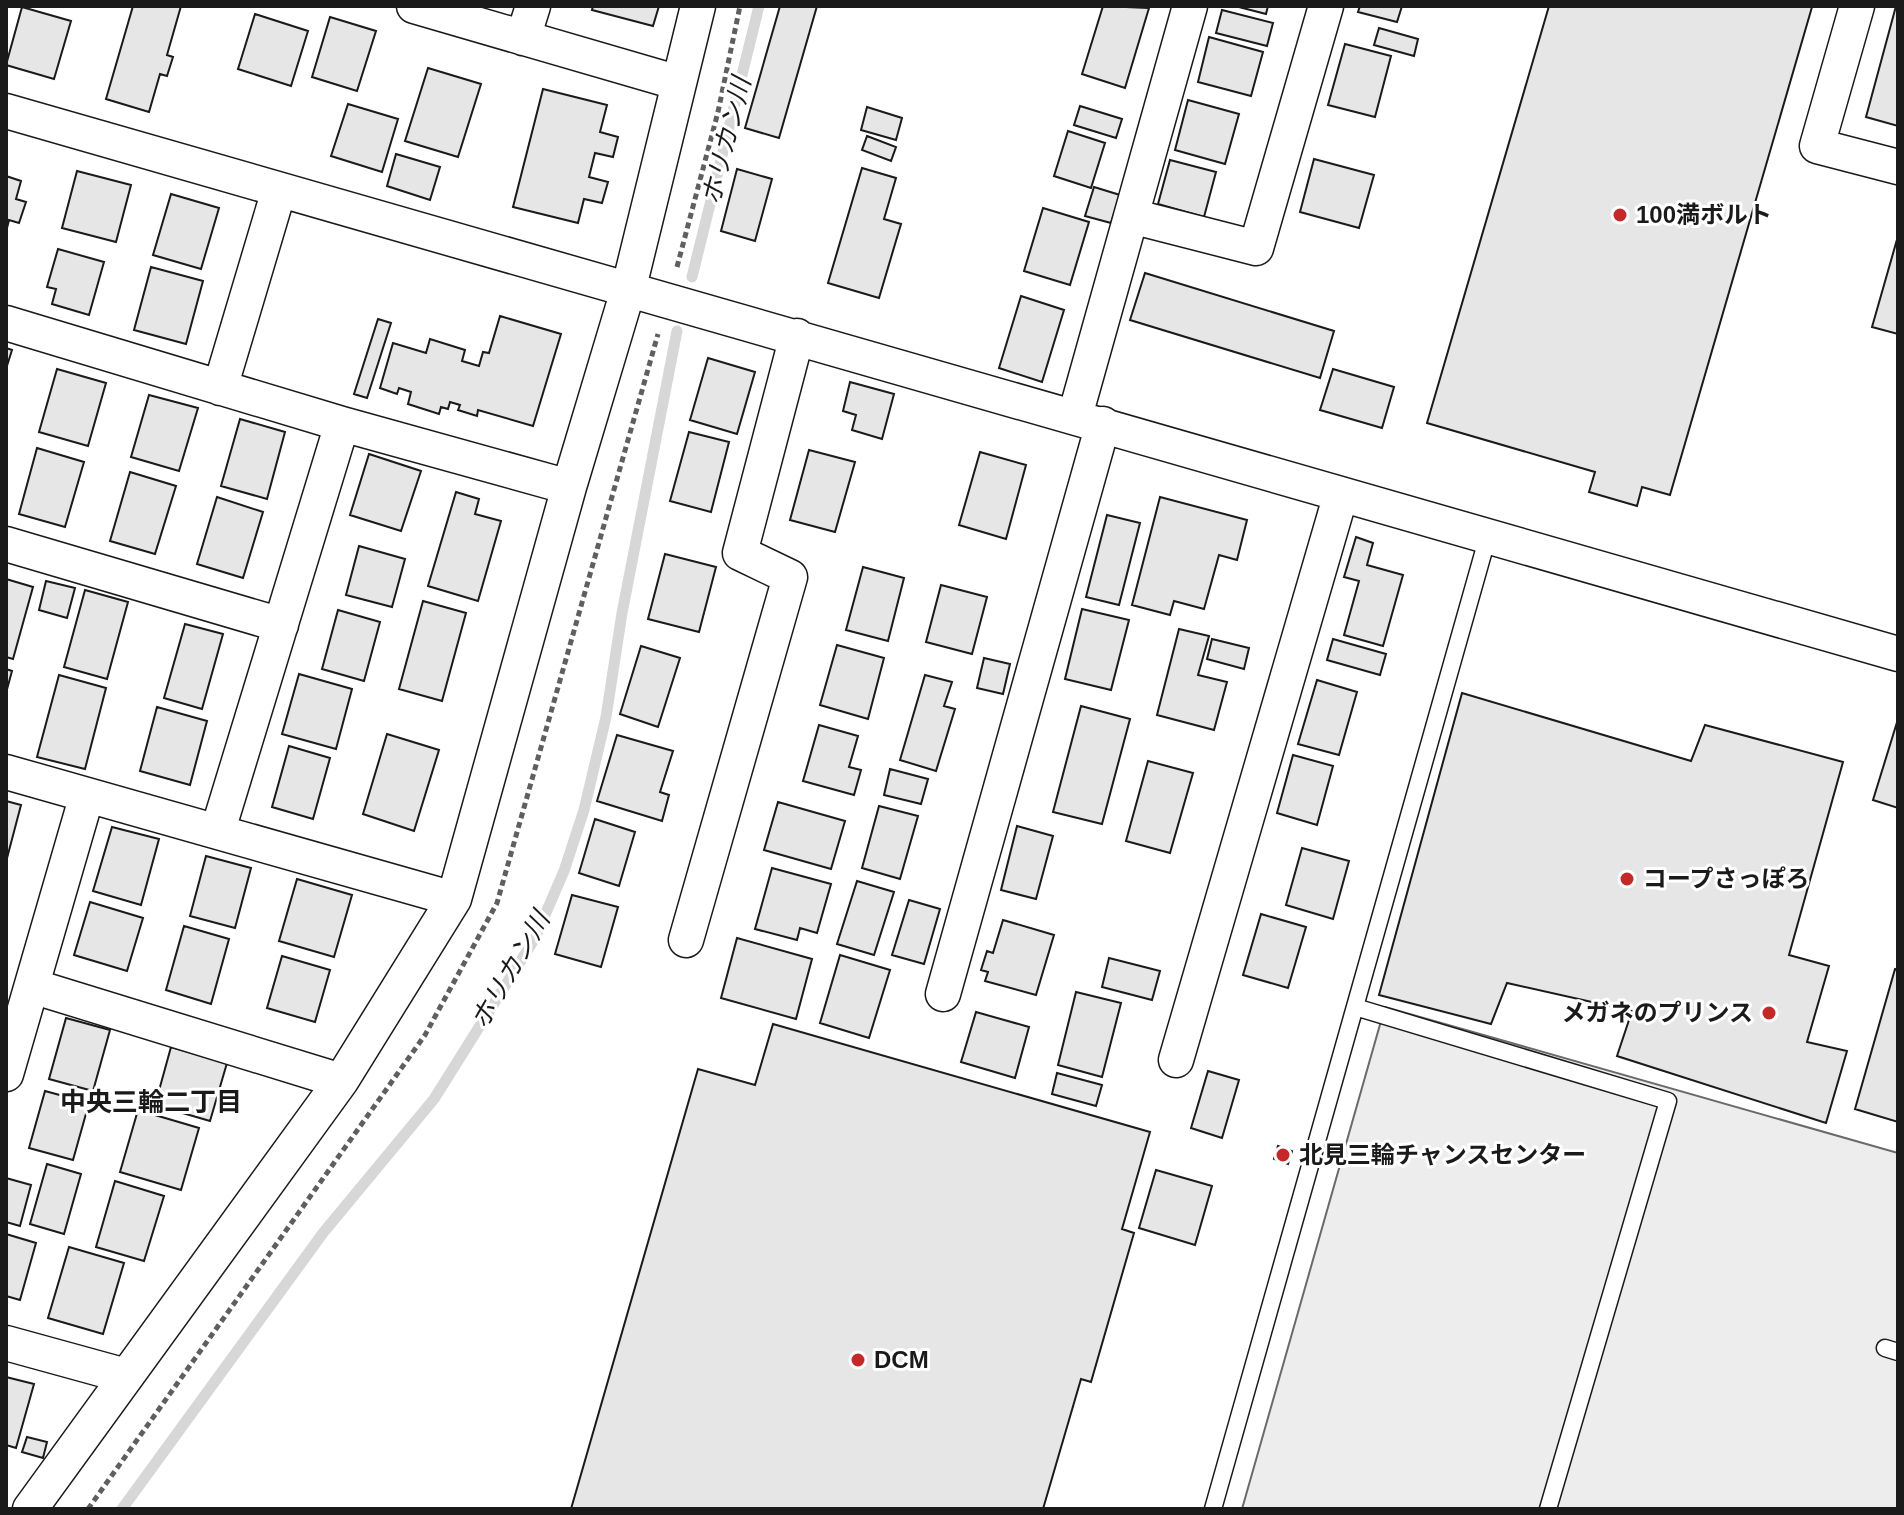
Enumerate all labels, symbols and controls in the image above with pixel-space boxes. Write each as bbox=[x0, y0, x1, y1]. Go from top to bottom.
water label: ホリカン川 bbox=[696, 71, 757, 208]
place label: 100満ボルト bbox=[1636, 201, 1772, 228]
marker: 100満ボルト bbox=[1611, 206, 1629, 224]
place label: コープさっぽろ bbox=[1643, 865, 1810, 892]
marker: コープさっぽろ bbox=[1618, 870, 1636, 888]
water label: ホリカン川 bbox=[465, 904, 557, 1034]
place label: メガネのプリンス bbox=[1561, 999, 1753, 1026]
marker: メガネのプリンス bbox=[1760, 1004, 1778, 1022]
district label: 中央三輪二丁目 bbox=[60, 1087, 242, 1117]
place label: 北見三輪チャンスセンター bbox=[1299, 1141, 1586, 1168]
marker: 北見三輪チャンスセンター bbox=[1274, 1146, 1292, 1164]
place label: DCM bbox=[874, 1346, 929, 1373]
marker: DCM bbox=[849, 1351, 867, 1369]

